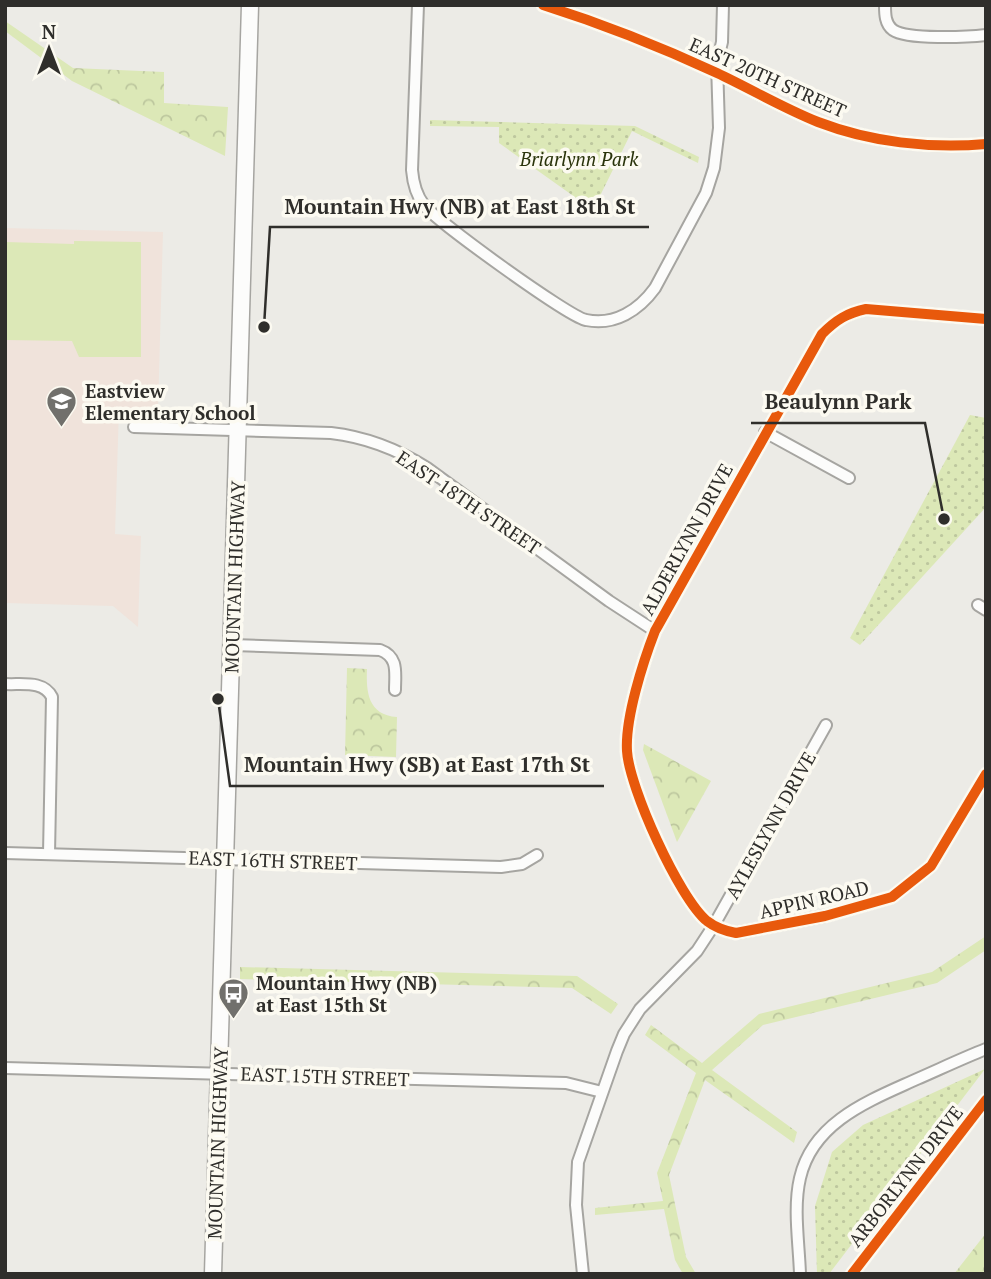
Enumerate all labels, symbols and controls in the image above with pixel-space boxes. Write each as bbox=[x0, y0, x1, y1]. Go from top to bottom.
north arrow bbox=[14, 14, 84, 84]
text: N bbox=[42, 19, 57, 44]
street label: EAST 20TH STREET bbox=[686, 31, 850, 123]
park label: Briarlynn Park bbox=[519, 146, 639, 171]
callout: Mountain Hwy (NB) at East 18th St bbox=[270, 185, 649, 227]
text: Mountain Hwy (NB) at East 18th St bbox=[285, 192, 636, 220]
place label: Eastview Elementary School bbox=[85, 378, 256, 425]
callout: Beaulynn Park bbox=[751, 381, 925, 423]
school or university icon: Eastview Elementary School bbox=[45, 384, 79, 428]
text: Beaulynn Park bbox=[765, 387, 912, 415]
street label: EAST 18TH STREET bbox=[392, 444, 546, 560]
street label: ALDERLYNN DRIVE bbox=[634, 459, 738, 619]
street label: MOUNTAIN HIGHWAY bbox=[218, 480, 250, 674]
callout: Mountain Hwy (SB) at East 17th St bbox=[230, 744, 604, 786]
street label: AYLESLYNN DRIVE bbox=[719, 747, 821, 903]
text: Mountain Hwy (SB) at East 17th St bbox=[244, 750, 591, 778]
street label: EAST 16TH STREET bbox=[188, 845, 358, 875]
street label: APPIN ROAD bbox=[757, 874, 871, 924]
place label: Mountain Hwy (NB) at East 15th St bbox=[256, 970, 437, 1017]
bus stop icon: Mountain Hwy (NB) at East 15th St bbox=[216, 976, 250, 1020]
street label: MOUNTAIN HIGHWAY bbox=[201, 1046, 233, 1240]
street label: EAST 15TH STREET bbox=[240, 1061, 410, 1091]
street label: ARBORLYNN DRIVE bbox=[842, 1100, 968, 1252]

